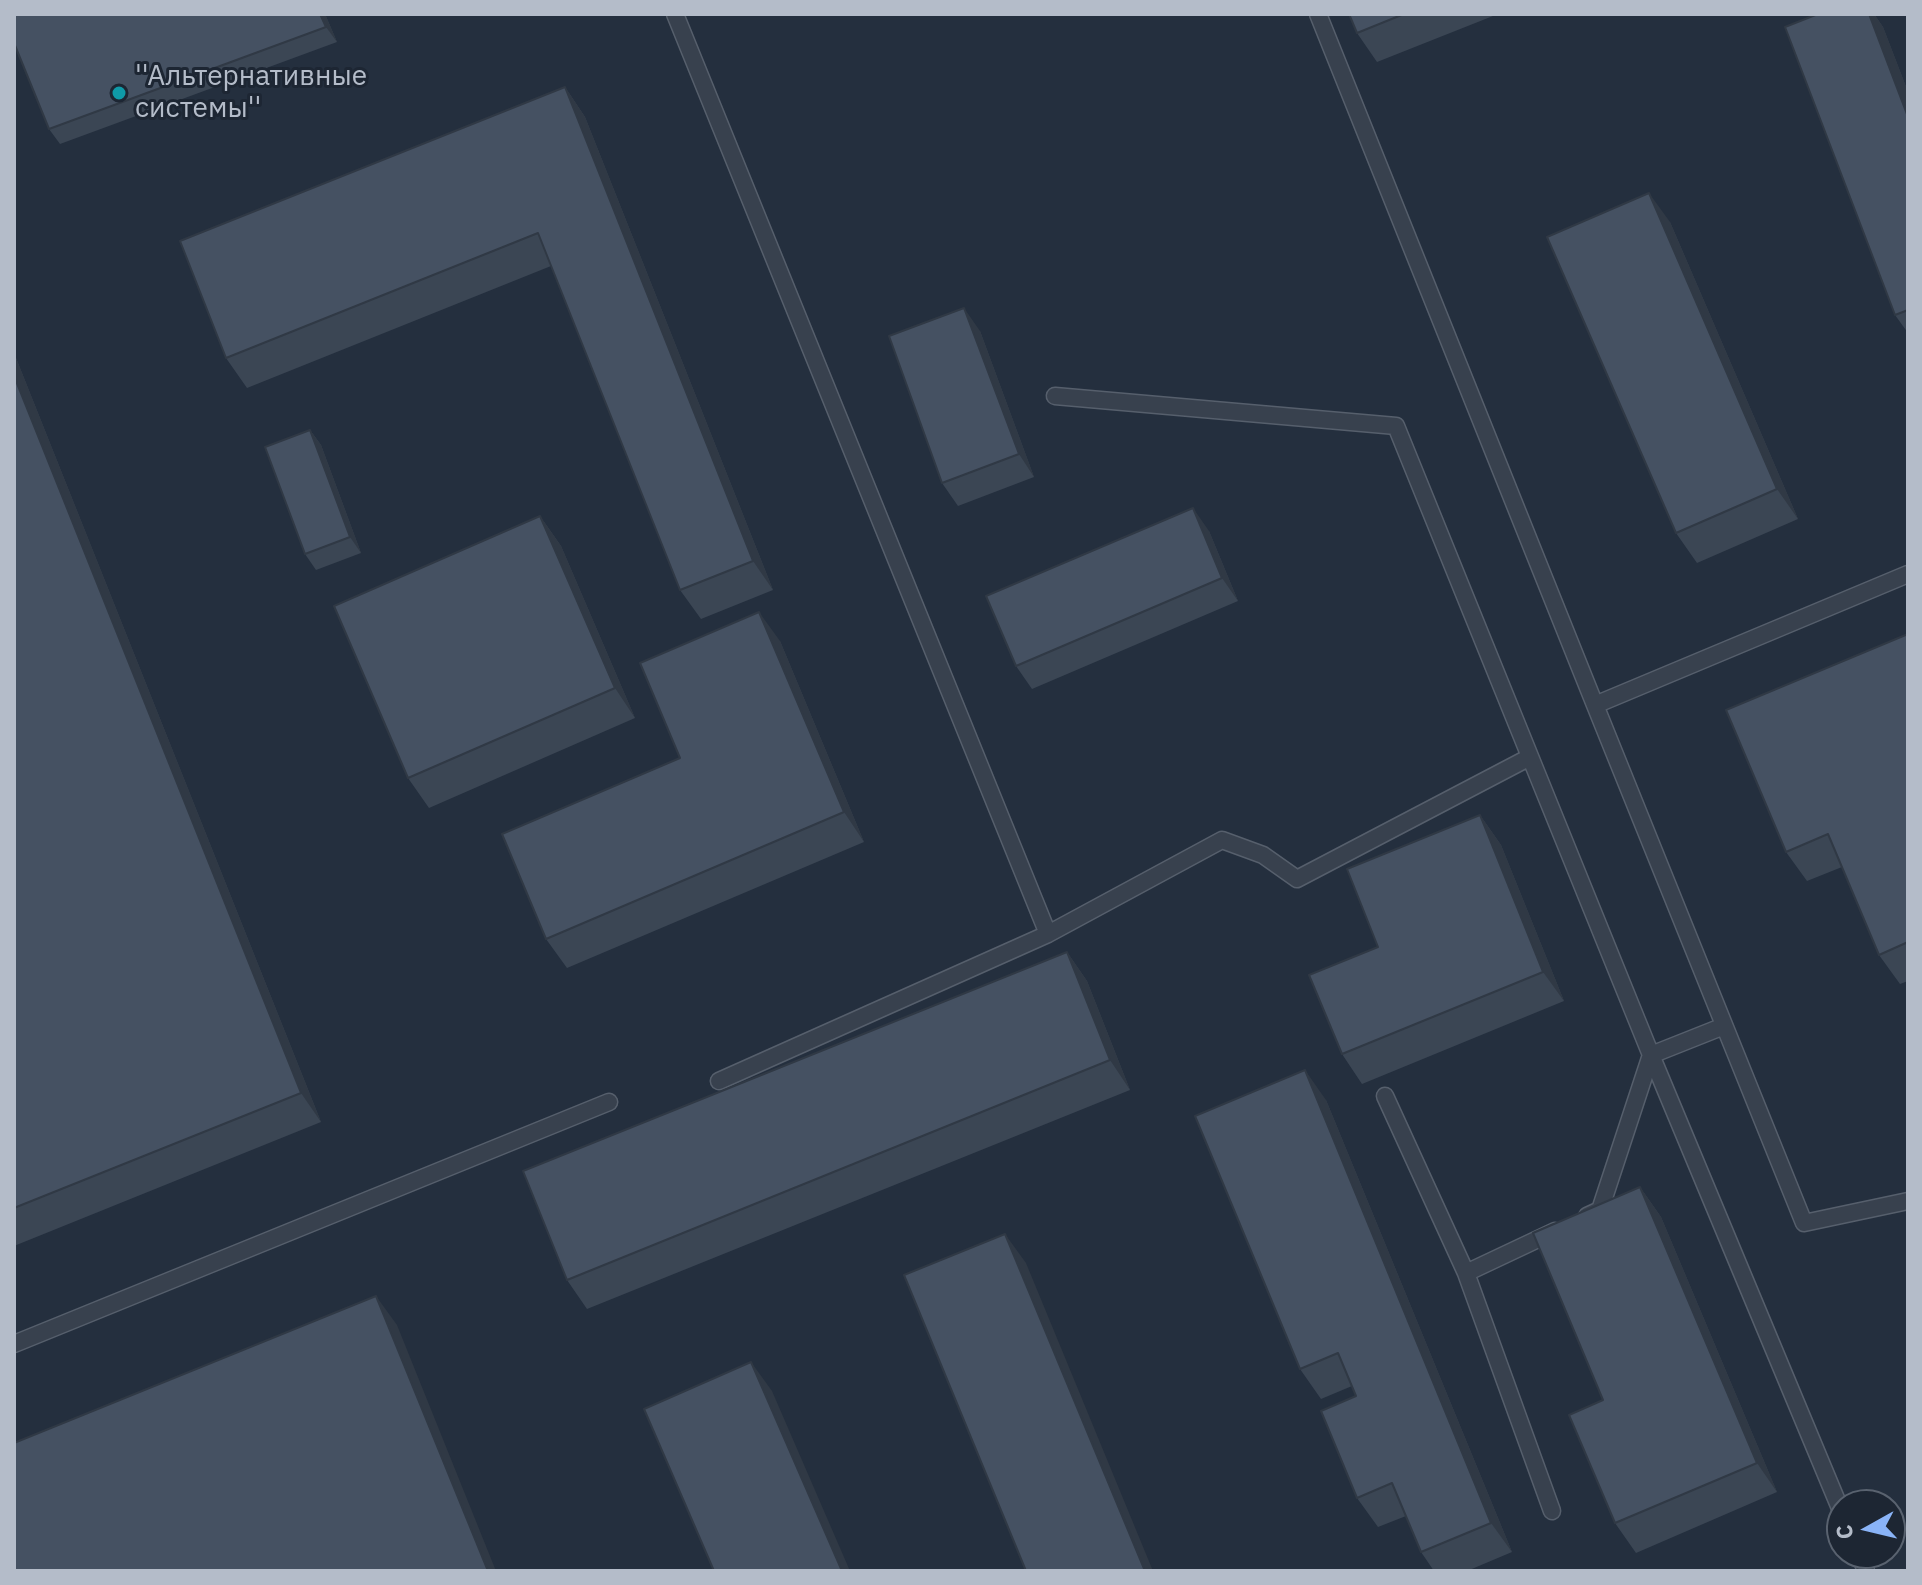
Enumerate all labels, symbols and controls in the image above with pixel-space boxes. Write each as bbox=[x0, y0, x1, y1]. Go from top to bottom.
place label: ''Альтернативные системы'' bbox=[135, 60, 367, 126]
marker: ''Альтернативные системы'' bbox=[110, 84, 128, 102]
north arrow bbox=[1826, 1489, 1906, 1569]
text: С bbox=[1828, 1523, 1859, 1541]

